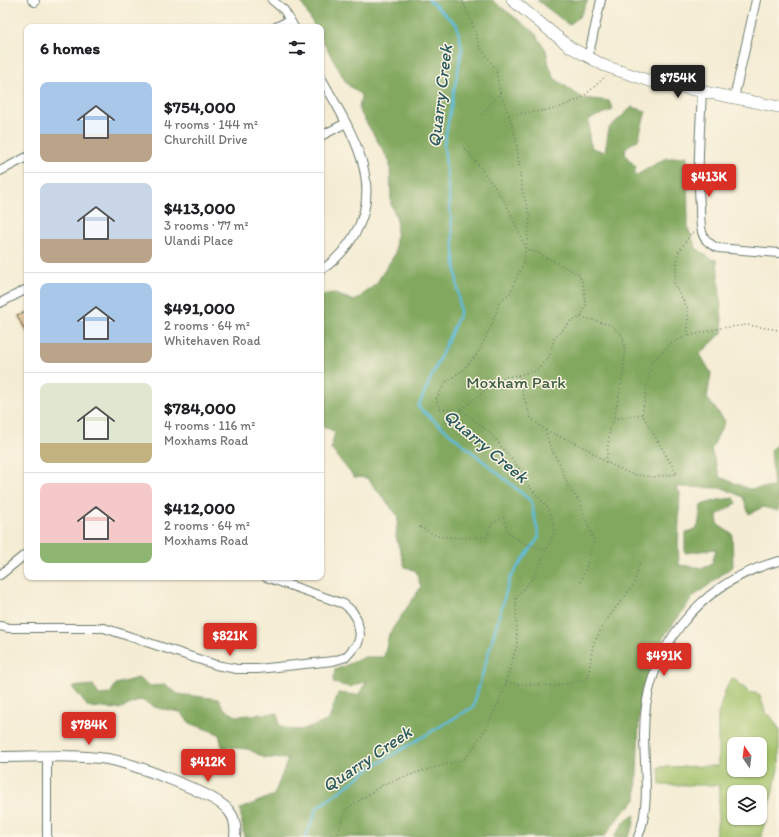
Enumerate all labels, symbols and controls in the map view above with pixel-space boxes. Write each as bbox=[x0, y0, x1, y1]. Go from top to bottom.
icon: filters bbox=[286, 37, 308, 59]
text: 6 homes bbox=[40, 38, 100, 58]
water label: Quarry Creek bbox=[423, 42, 457, 149]
pin: $754K bbox=[650, 65, 706, 99]
text: $754K bbox=[660, 70, 696, 85]
text: $754,000 bbox=[164, 97, 236, 117]
icon: home bbox=[72, 98, 120, 146]
text: 4 rooms · 144 m² bbox=[164, 117, 258, 132]
text: Churchill Drive bbox=[164, 132, 247, 147]
pin: $413K bbox=[681, 164, 737, 198]
text: $413K bbox=[691, 169, 727, 184]
text: $413,000 bbox=[164, 198, 235, 218]
icon: home bbox=[72, 199, 120, 247]
text: 3 rooms · 77 m² bbox=[164, 218, 249, 233]
text: Ulandi Place bbox=[164, 233, 233, 248]
text: $491,000 bbox=[164, 298, 235, 318]
icon: home bbox=[72, 299, 120, 347]
text: 2 rooms · 64 m² bbox=[164, 318, 250, 333]
text: Whitehaven Road bbox=[164, 333, 261, 348]
park label: Moxham Park bbox=[466, 372, 566, 392]
text: $784,000 bbox=[164, 398, 236, 418]
icon: home bbox=[72, 399, 120, 447]
water label: Quarry Creek bbox=[439, 404, 534, 489]
text: 4 rooms · 116 m² bbox=[164, 418, 255, 433]
text: Moxhams Road bbox=[164, 433, 248, 448]
text: $412,000 bbox=[164, 498, 235, 518]
icon: home bbox=[72, 499, 120, 547]
text: 2 rooms · 64 m² bbox=[164, 518, 250, 533]
text: Moxhams Road bbox=[164, 533, 248, 548]
pin: $821K bbox=[202, 623, 258, 657]
text: $821K bbox=[213, 628, 247, 643]
pin: $491K bbox=[636, 643, 692, 677]
text: $491K bbox=[646, 648, 682, 663]
pin: $784K bbox=[61, 712, 117, 746]
text: $784K bbox=[71, 717, 107, 732]
water label: Quarry Creek bbox=[318, 720, 417, 797]
north arrow bbox=[727, 737, 767, 777]
map controls bbox=[727, 737, 767, 825]
pin: $412K bbox=[180, 749, 236, 783]
text: $412K bbox=[190, 754, 226, 769]
button: layers bbox=[727, 785, 767, 825]

